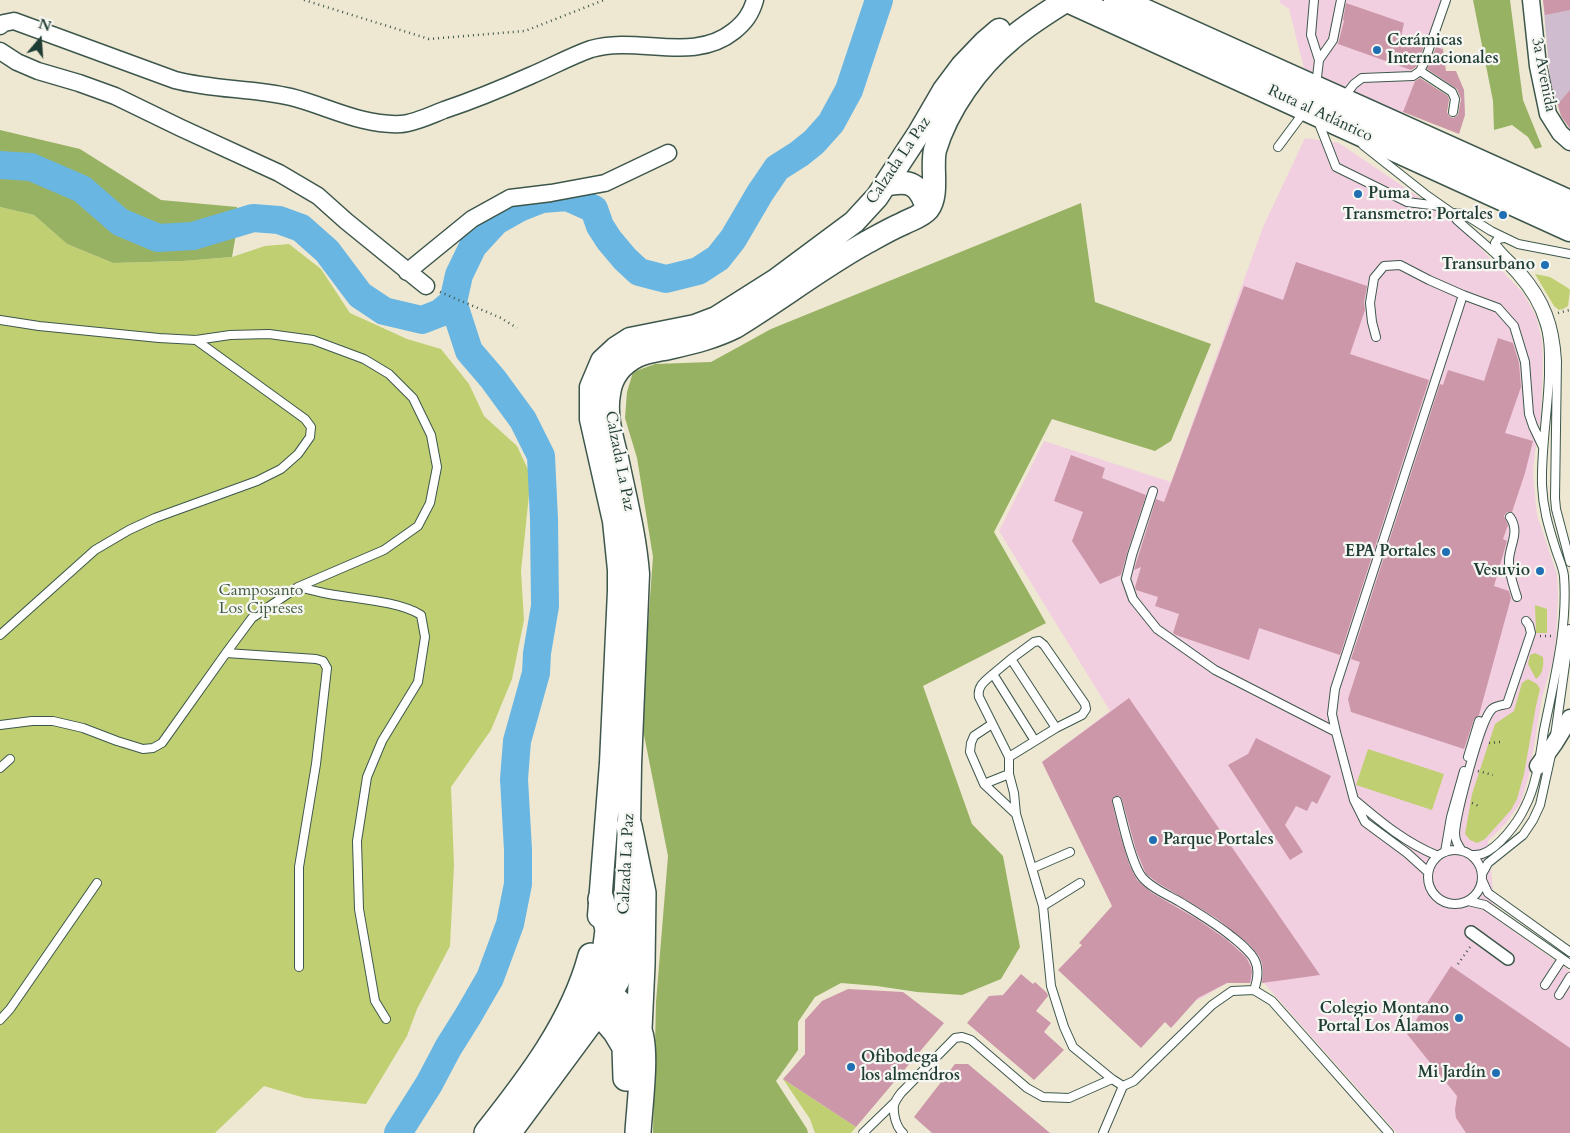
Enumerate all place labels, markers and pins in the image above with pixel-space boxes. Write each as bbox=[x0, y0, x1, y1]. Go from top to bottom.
place label: Cerámicas Internacionales bbox=[1387, 31, 1499, 69]
marker: Cerámicas Internacionales bbox=[1371, 44, 1383, 56]
place label: Puma bbox=[1368, 184, 1410, 204]
marker: Puma bbox=[1352, 188, 1364, 200]
place label: Transmetro: Portales bbox=[1343, 205, 1493, 225]
marker: Transmetro: Portales bbox=[1497, 209, 1509, 221]
place label: Transurbano bbox=[1441, 255, 1535, 275]
marker: Transurbano bbox=[1539, 259, 1551, 271]
place label: EPA Portales bbox=[1345, 542, 1436, 562]
marker: EPA Portales bbox=[1440, 546, 1452, 558]
place label: Vesuvio bbox=[1473, 561, 1530, 581]
marker: Vesuvio bbox=[1534, 565, 1546, 577]
place label: Parque Portales bbox=[1163, 830, 1274, 850]
marker: Parque Portales bbox=[1147, 834, 1159, 846]
place label: Colegio Montano Portal Los Álamos bbox=[1318, 999, 1449, 1037]
marker: Colegio Montano Portal Los Álamos bbox=[1453, 1012, 1465, 1024]
place label: Ofibodega los almendros bbox=[861, 1048, 960, 1086]
marker: Ofibodega los almendros bbox=[845, 1061, 857, 1073]
place label: Mi Jardín bbox=[1418, 1063, 1486, 1083]
marker: Mi Jardín bbox=[1490, 1067, 1502, 1079]

